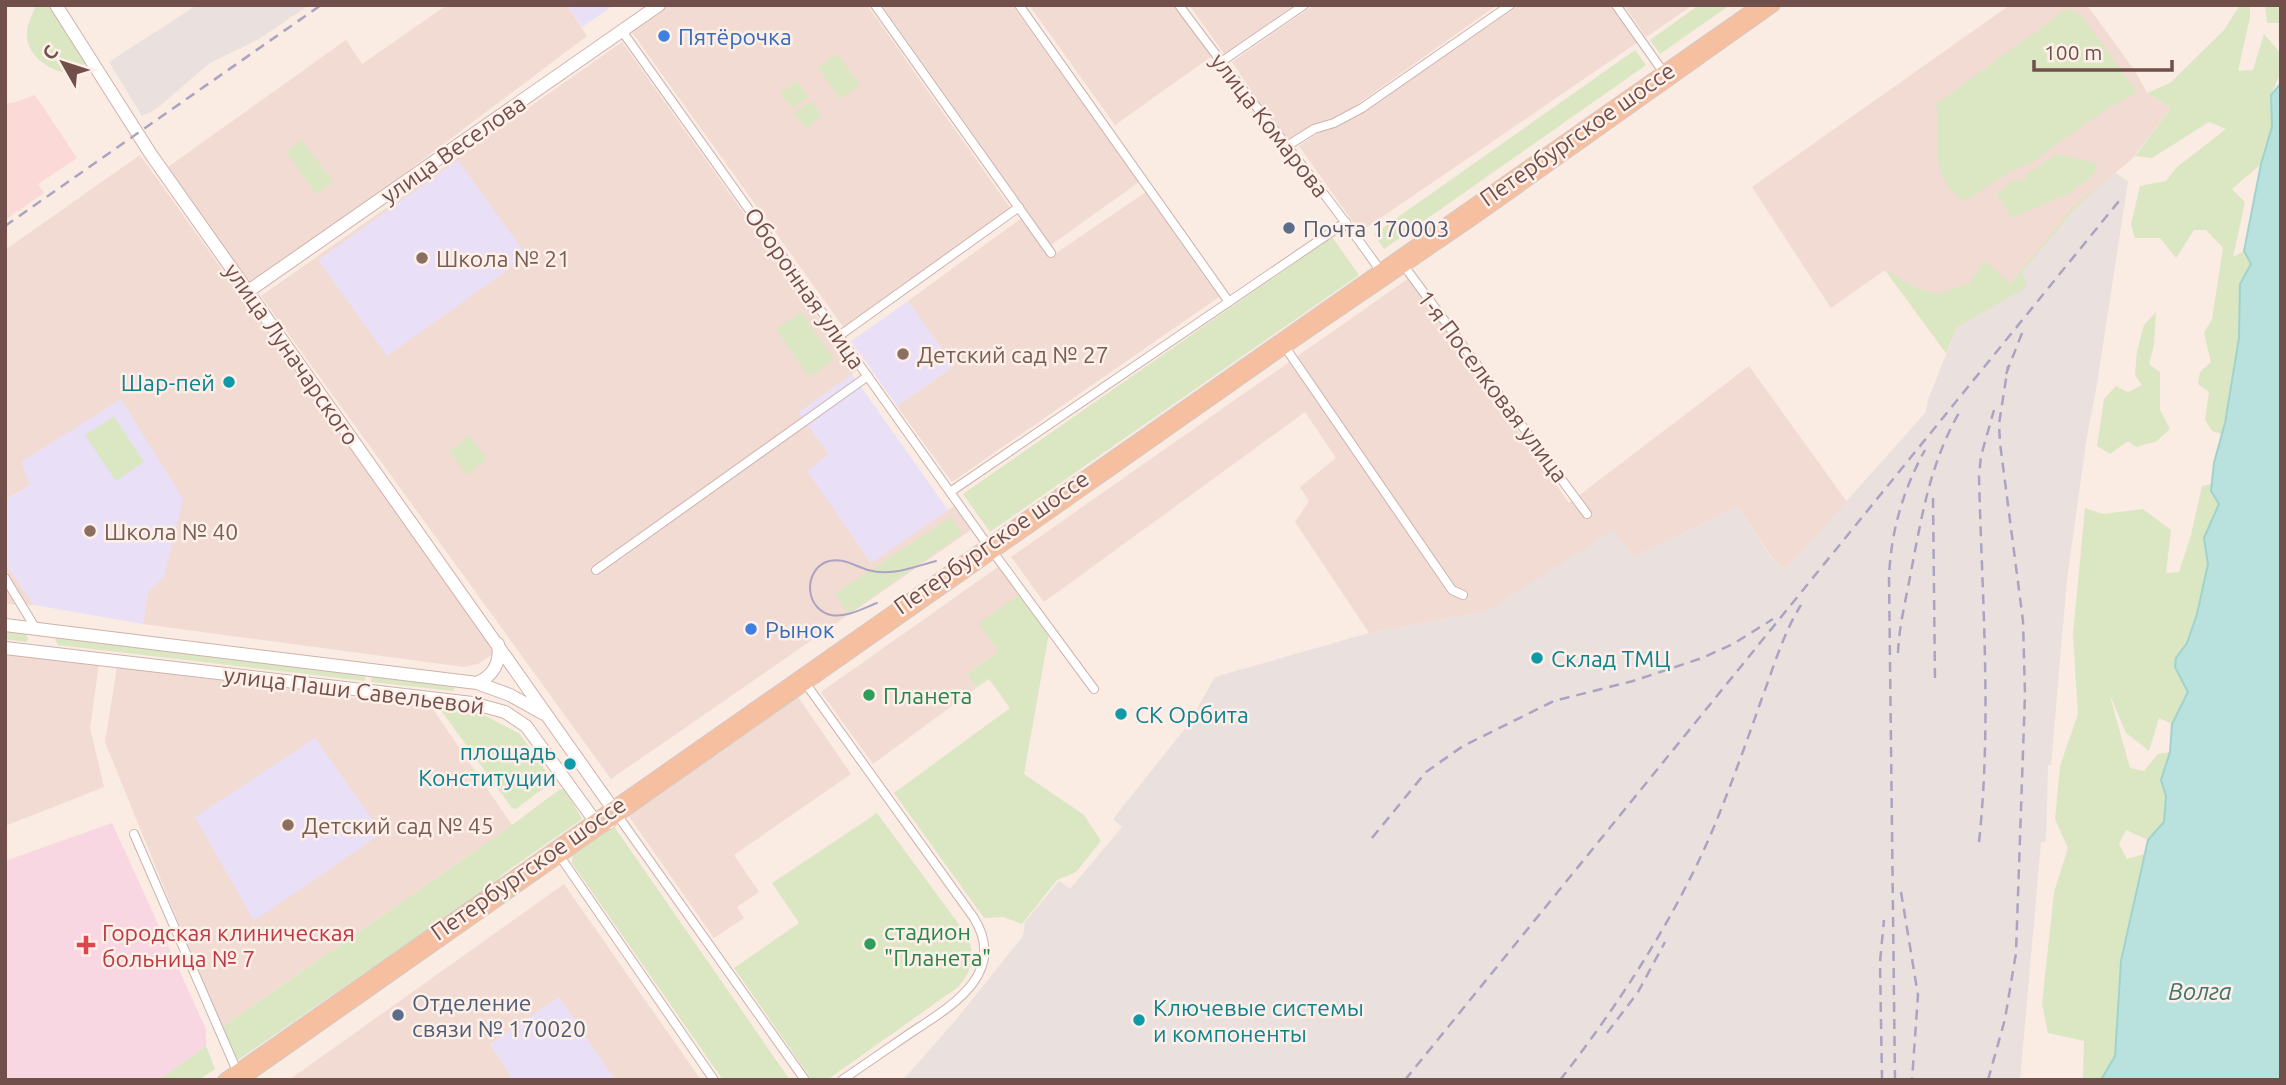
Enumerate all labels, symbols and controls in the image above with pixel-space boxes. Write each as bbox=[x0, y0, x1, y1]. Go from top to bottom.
place label: Пятёрочка bbox=[678, 24, 792, 49]
north arrow bbox=[28, 28, 98, 98]
marker: Пятёрочка bbox=[656, 28, 672, 44]
scale bar bbox=[2034, 28, 2172, 72]
text: 100 m bbox=[2044, 40, 2102, 64]
text: С bbox=[37, 41, 62, 64]
street label: улица Комарова bbox=[1206, 48, 1334, 202]
street label: Петербургское шоссе bbox=[1475, 57, 1679, 211]
street label: улица Веселова bbox=[376, 90, 530, 208]
street label: Оборонная улица bbox=[740, 203, 870, 373]
place label: Почта 170003 bbox=[1303, 216, 1450, 241]
marker: Почта 170003 bbox=[1281, 220, 1297, 236]
place label: Школа № 21 bbox=[436, 246, 570, 271]
marker: Школа № 21 bbox=[414, 250, 430, 266]
street label: улица Луначарского bbox=[220, 258, 364, 450]
street label: 1-я Поселковая улица bbox=[1413, 285, 1573, 487]
place label: Детский сад № 27 bbox=[917, 342, 1109, 367]
marker: Детский сад № 27 bbox=[895, 346, 911, 362]
place label: Шар-пей bbox=[121, 370, 215, 395]
marker: Шар-пей bbox=[221, 374, 237, 390]
street label: Петербургское шоссе bbox=[889, 465, 1093, 619]
place label: Школа № 40 bbox=[104, 519, 238, 544]
marker: Школа № 40 bbox=[82, 523, 98, 539]
place label: Рынок bbox=[765, 617, 835, 642]
marker: Рынок bbox=[743, 621, 759, 637]
place label: Склад ТМЦ bbox=[1551, 646, 1670, 671]
marker: Склад ТМЦ bbox=[1529, 650, 1545, 666]
street label: улица Паши Савельевой bbox=[222, 662, 486, 718]
place label: Планета bbox=[883, 683, 972, 708]
marker: Планета bbox=[861, 687, 877, 703]
place label: СК Орбита bbox=[1135, 702, 1249, 727]
marker: СК Орбита bbox=[1113, 706, 1129, 722]
place label: площадь Конституции bbox=[418, 739, 556, 790]
marker: площадь Конституции bbox=[562, 756, 578, 772]
street label: Петербургское шоссе bbox=[426, 791, 630, 945]
place label: Детский сад № 45 bbox=[302, 813, 494, 838]
marker: Детский сад № 45 bbox=[280, 817, 296, 833]
place label: стадион "Планета" bbox=[884, 919, 991, 970]
place label: Городская клиническая больница № 7 bbox=[102, 920, 355, 971]
marker: Городская клиническая больница № 7 bbox=[76, 935, 96, 955]
marker: стадион "Планета" bbox=[862, 936, 878, 952]
water label: Волга bbox=[2168, 978, 2232, 1005]
place label: Отделение связи № 170020 bbox=[412, 990, 586, 1041]
place label: Ключевые системы и компоненты bbox=[1153, 995, 1364, 1046]
marker: Отделение связи № 170020 bbox=[390, 1007, 406, 1023]
marker: Ключевые системы и компоненты bbox=[1131, 1012, 1147, 1028]

